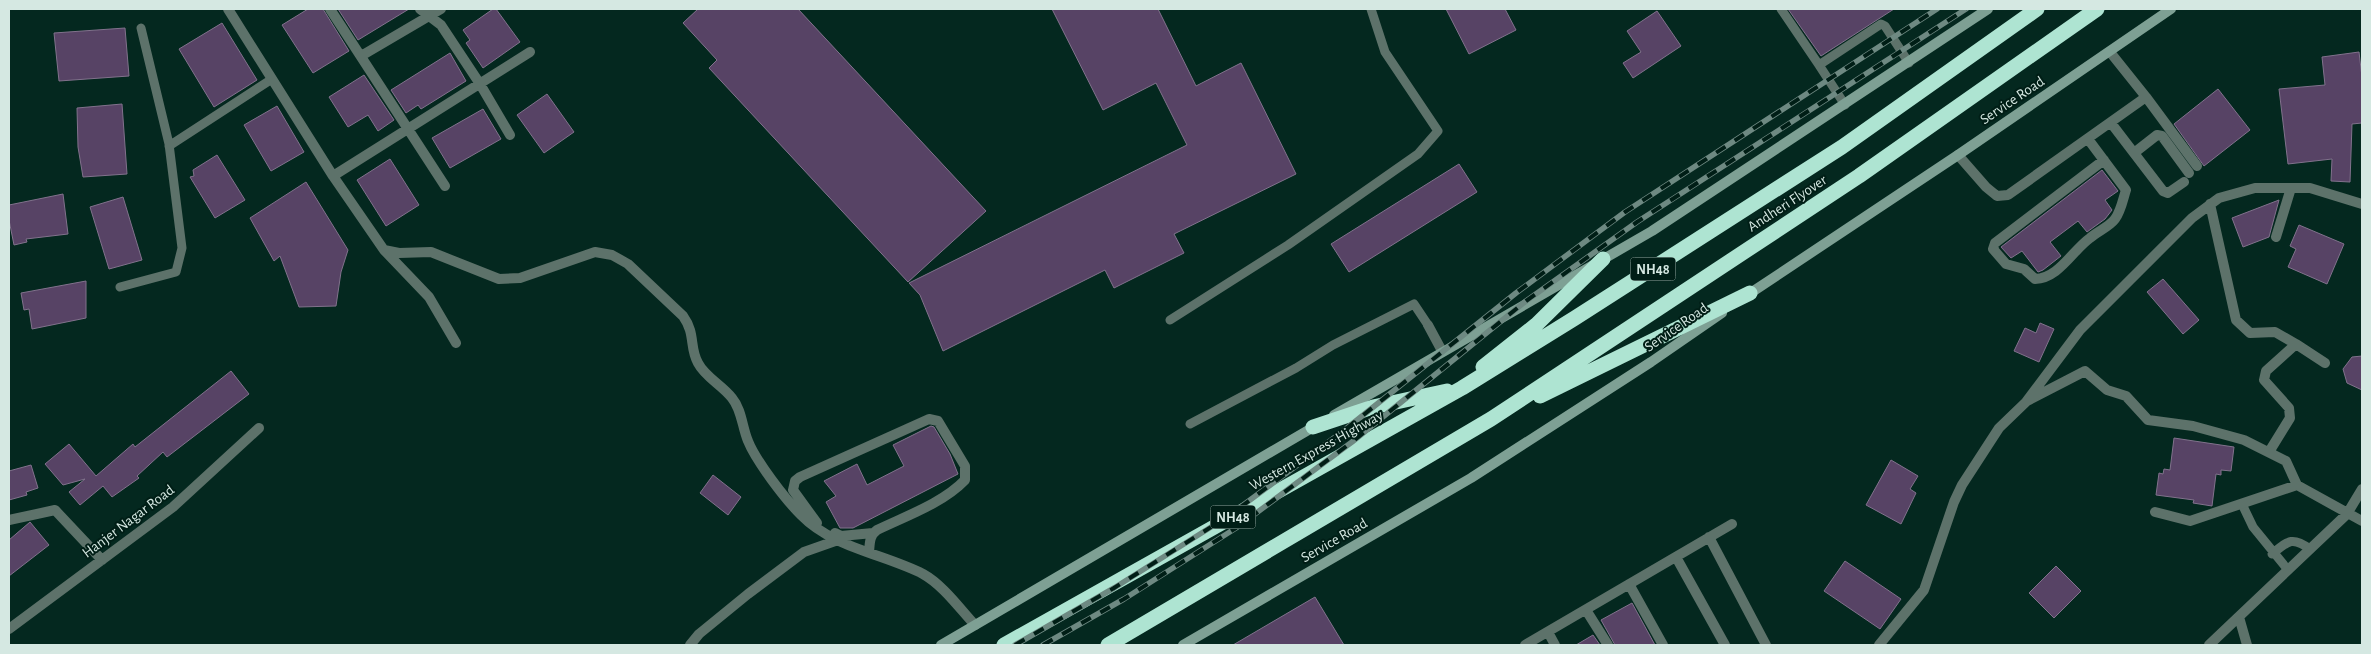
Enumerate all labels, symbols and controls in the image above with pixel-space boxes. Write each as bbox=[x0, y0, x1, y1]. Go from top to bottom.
street label: Service Road bbox=[1978, 73, 2047, 127]
street label: Andheri Flyover bbox=[1745, 172, 1830, 235]
road number: NH48 bbox=[1630, 258, 1676, 280]
street label: Service Road bbox=[1642, 300, 1711, 355]
street label: Western Express Highway bbox=[1247, 407, 1386, 493]
street label: Hanjer Nagar Road bbox=[80, 482, 177, 561]
road number: NH48 bbox=[1210, 506, 1256, 528]
street label: Service Road bbox=[1299, 515, 1370, 565]

